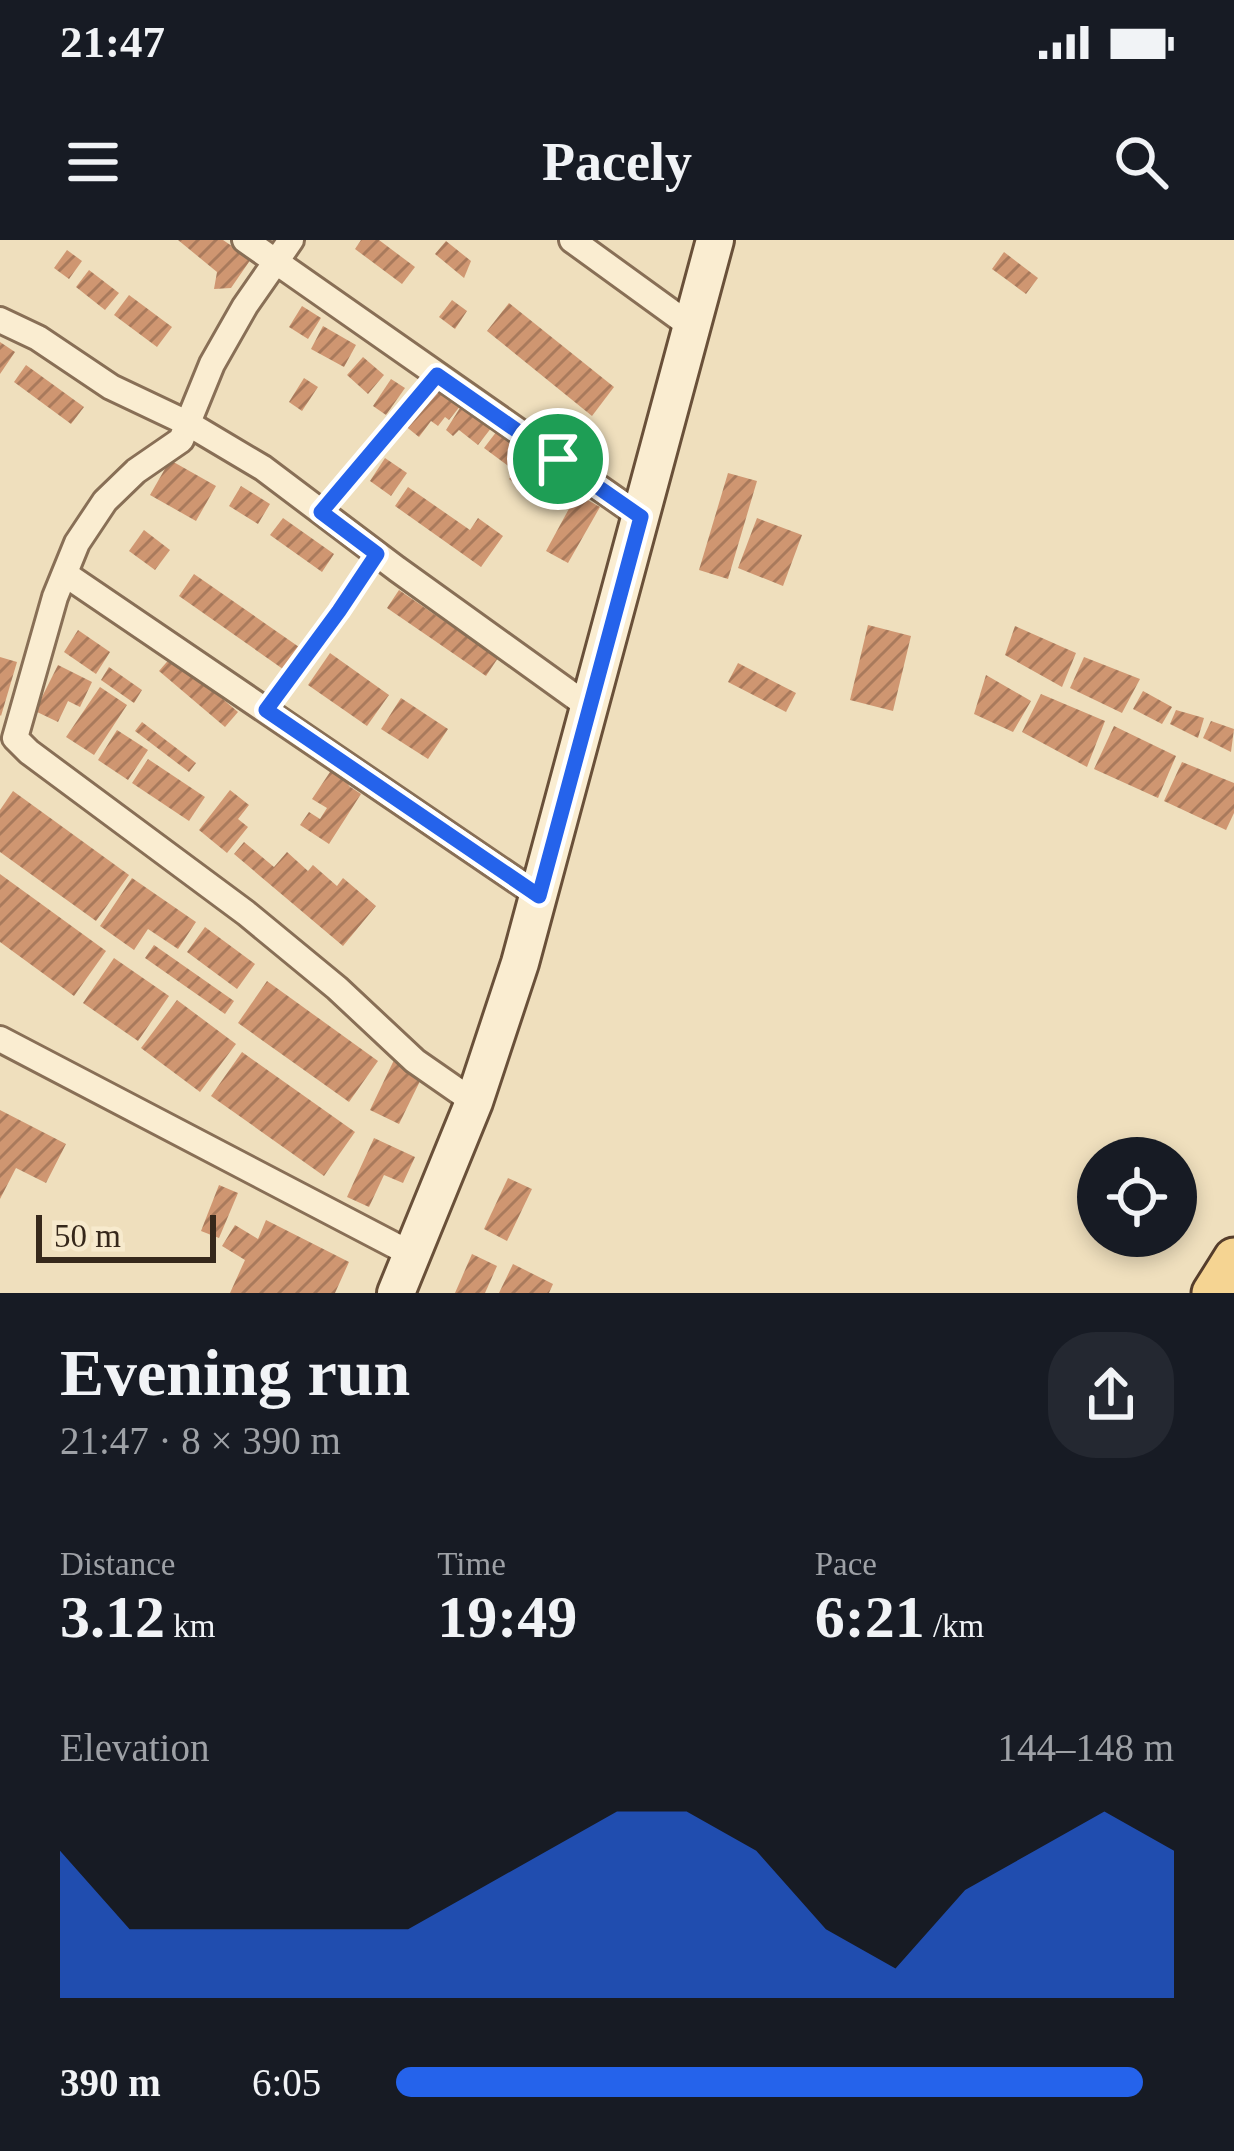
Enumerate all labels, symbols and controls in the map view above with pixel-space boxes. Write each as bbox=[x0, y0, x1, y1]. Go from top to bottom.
text: 21:47 bbox=[60, 17, 165, 67]
icon: menu bbox=[60, 129, 126, 195]
icon: search bbox=[1108, 129, 1174, 195]
text: Pacely bbox=[542, 132, 692, 192]
pin bbox=[507, 408, 609, 510]
icon: arrive bbox=[525, 426, 591, 492]
map controls bbox=[1077, 1137, 1197, 1257]
button: locate bbox=[1077, 1137, 1197, 1257]
scale bar bbox=[36, 1209, 216, 1262]
text: 50 m bbox=[54, 1218, 121, 1254]
button: share bbox=[1048, 1332, 1174, 1458]
text: Evening run bbox=[60, 1336, 410, 1409]
text: 21:47 · 8 × 390 m bbox=[60, 1419, 341, 1462]
text: Distance bbox=[60, 1546, 175, 1582]
text: Time bbox=[437, 1546, 506, 1582]
text: Pace bbox=[815, 1546, 877, 1582]
text: 3.12 bbox=[60, 1584, 165, 1650]
text: 19:49 bbox=[437, 1584, 577, 1650]
text: 6:21 bbox=[815, 1584, 925, 1650]
text: km bbox=[165, 1608, 215, 1644]
text: /km bbox=[925, 1608, 984, 1644]
text: Elevation bbox=[60, 1726, 209, 1769]
text: 144–148 m bbox=[997, 1726, 1174, 1769]
text: 390 m bbox=[60, 2061, 161, 2104]
text: 6:05 bbox=[252, 2061, 321, 2104]

